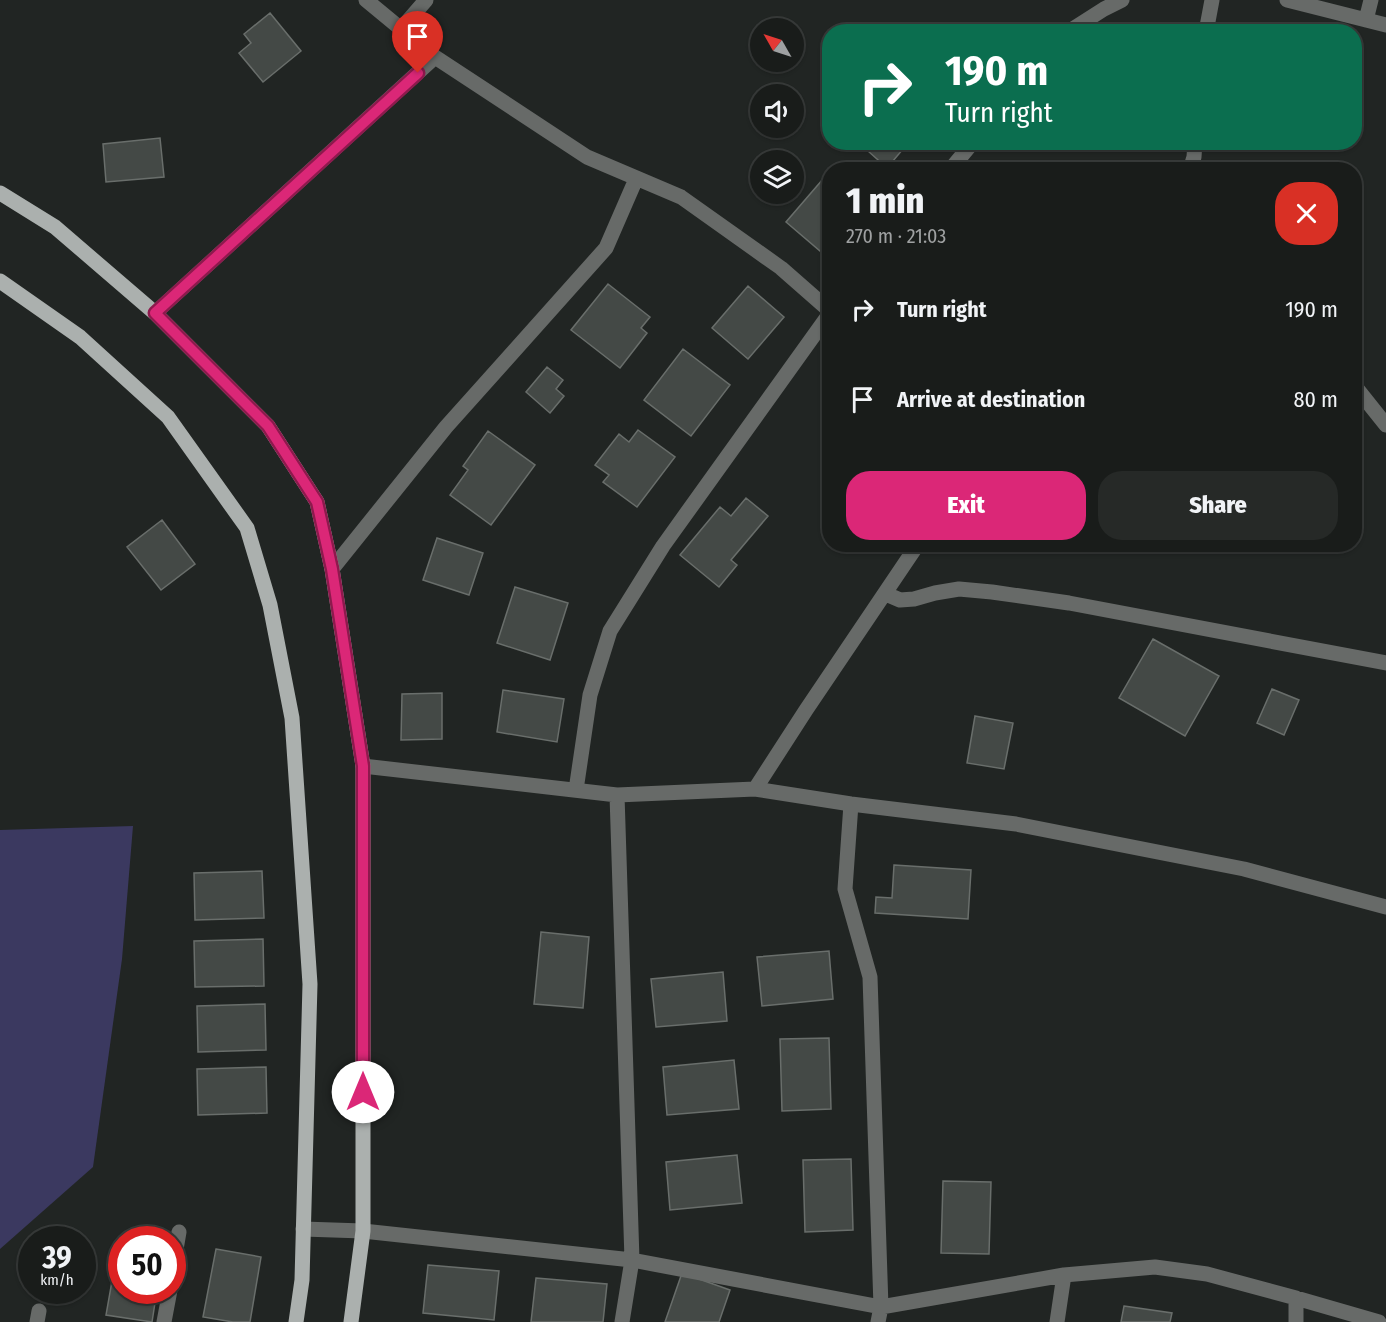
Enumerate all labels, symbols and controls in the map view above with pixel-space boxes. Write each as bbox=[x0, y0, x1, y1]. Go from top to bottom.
pin bbox=[392, 11, 443, 73]
north arrow bbox=[750, 18, 804, 72]
map controls bbox=[750, 18, 804, 204]
icon: arrive bbox=[401, 20, 434, 53]
text: 190 m bbox=[945, 46, 1048, 96]
icon: right bbox=[846, 48, 924, 126]
button: sound bbox=[750, 84, 804, 138]
text: Turn right bbox=[945, 97, 1053, 129]
button: layers bbox=[750, 150, 804, 204]
text: 1 min bbox=[846, 179, 924, 223]
button: close bbox=[1275, 182, 1338, 245]
text: 270 m · 21:03 bbox=[846, 224, 946, 248]
icon: right bbox=[846, 293, 879, 326]
text: Turn right bbox=[897, 296, 986, 323]
text: 190 m bbox=[1285, 296, 1338, 323]
icon: arrive bbox=[846, 383, 879, 416]
text: Arrive at destination bbox=[897, 386, 1085, 413]
text: 80 m bbox=[1293, 386, 1338, 413]
button: Exit bbox=[846, 471, 1086, 540]
button: Share bbox=[1098, 471, 1338, 540]
position arrow bbox=[331, 1060, 395, 1124]
speed limit sign: 50 bbox=[108, 1226, 186, 1304]
text: 39 bbox=[42, 1240, 72, 1276]
text: km/h bbox=[40, 1271, 74, 1289]

